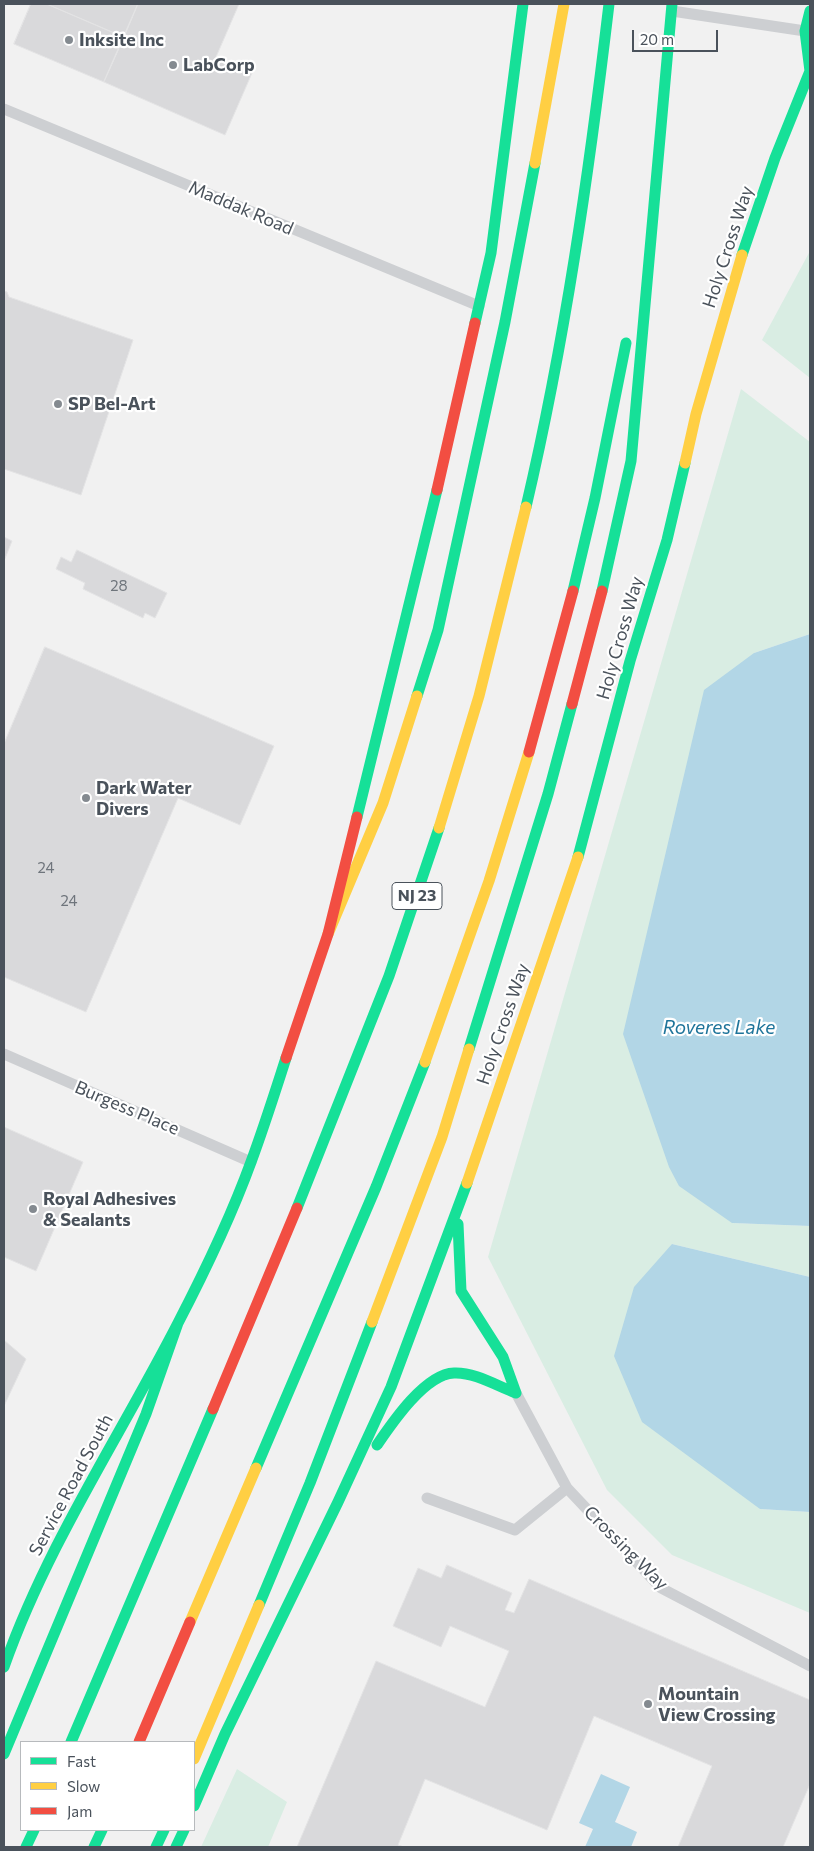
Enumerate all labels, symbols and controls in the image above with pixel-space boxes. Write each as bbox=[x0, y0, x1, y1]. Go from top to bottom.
scale bar bbox=[634, 20, 720, 52]
place label: Inksite Inc bbox=[79, 29, 164, 51]
text: 20 m bbox=[640, 30, 674, 48]
marker: Inksite Inc bbox=[63, 34, 75, 46]
place label: LabCorp bbox=[183, 54, 255, 76]
marker: LabCorp bbox=[167, 59, 179, 71]
street label: Maddak Road bbox=[185, 176, 297, 240]
street label: Holy Cross Way bbox=[698, 183, 758, 311]
place label: SP Bel-Art bbox=[68, 393, 155, 415]
marker: SP Bel-Art bbox=[52, 398, 64, 410]
street label: Holy Cross Way bbox=[592, 574, 648, 702]
house number: 28 bbox=[110, 577, 128, 595]
place label: Dark Water Divers bbox=[96, 777, 192, 820]
marker: Dark Water Divers bbox=[80, 792, 92, 804]
house number: 24 bbox=[37, 859, 55, 877]
road number: NJ 23 bbox=[392, 882, 442, 909]
house number: 24 bbox=[60, 892, 78, 910]
street label: Holy Cross Way bbox=[472, 960, 534, 1088]
water label: Roveres Lake bbox=[663, 1017, 775, 1039]
street label: Burgess Place bbox=[72, 1076, 182, 1140]
place label: Royal Adhesives & Sealants bbox=[43, 1188, 176, 1230]
marker: Royal Adhesives & Sealants bbox=[27, 1203, 39, 1215]
street label: Service Road South bbox=[24, 1410, 118, 1560]
street label: Crossing Way bbox=[579, 1501, 673, 1595]
place label: Mountain View Crossing bbox=[658, 1683, 775, 1726]
marker: Mountain View Crossing bbox=[642, 1698, 654, 1710]
legend bbox=[20, 1741, 195, 1831]
text: Fast bbox=[67, 1752, 96, 1770]
text: Slow bbox=[67, 1777, 100, 1795]
text: Jam bbox=[67, 1802, 92, 1820]

